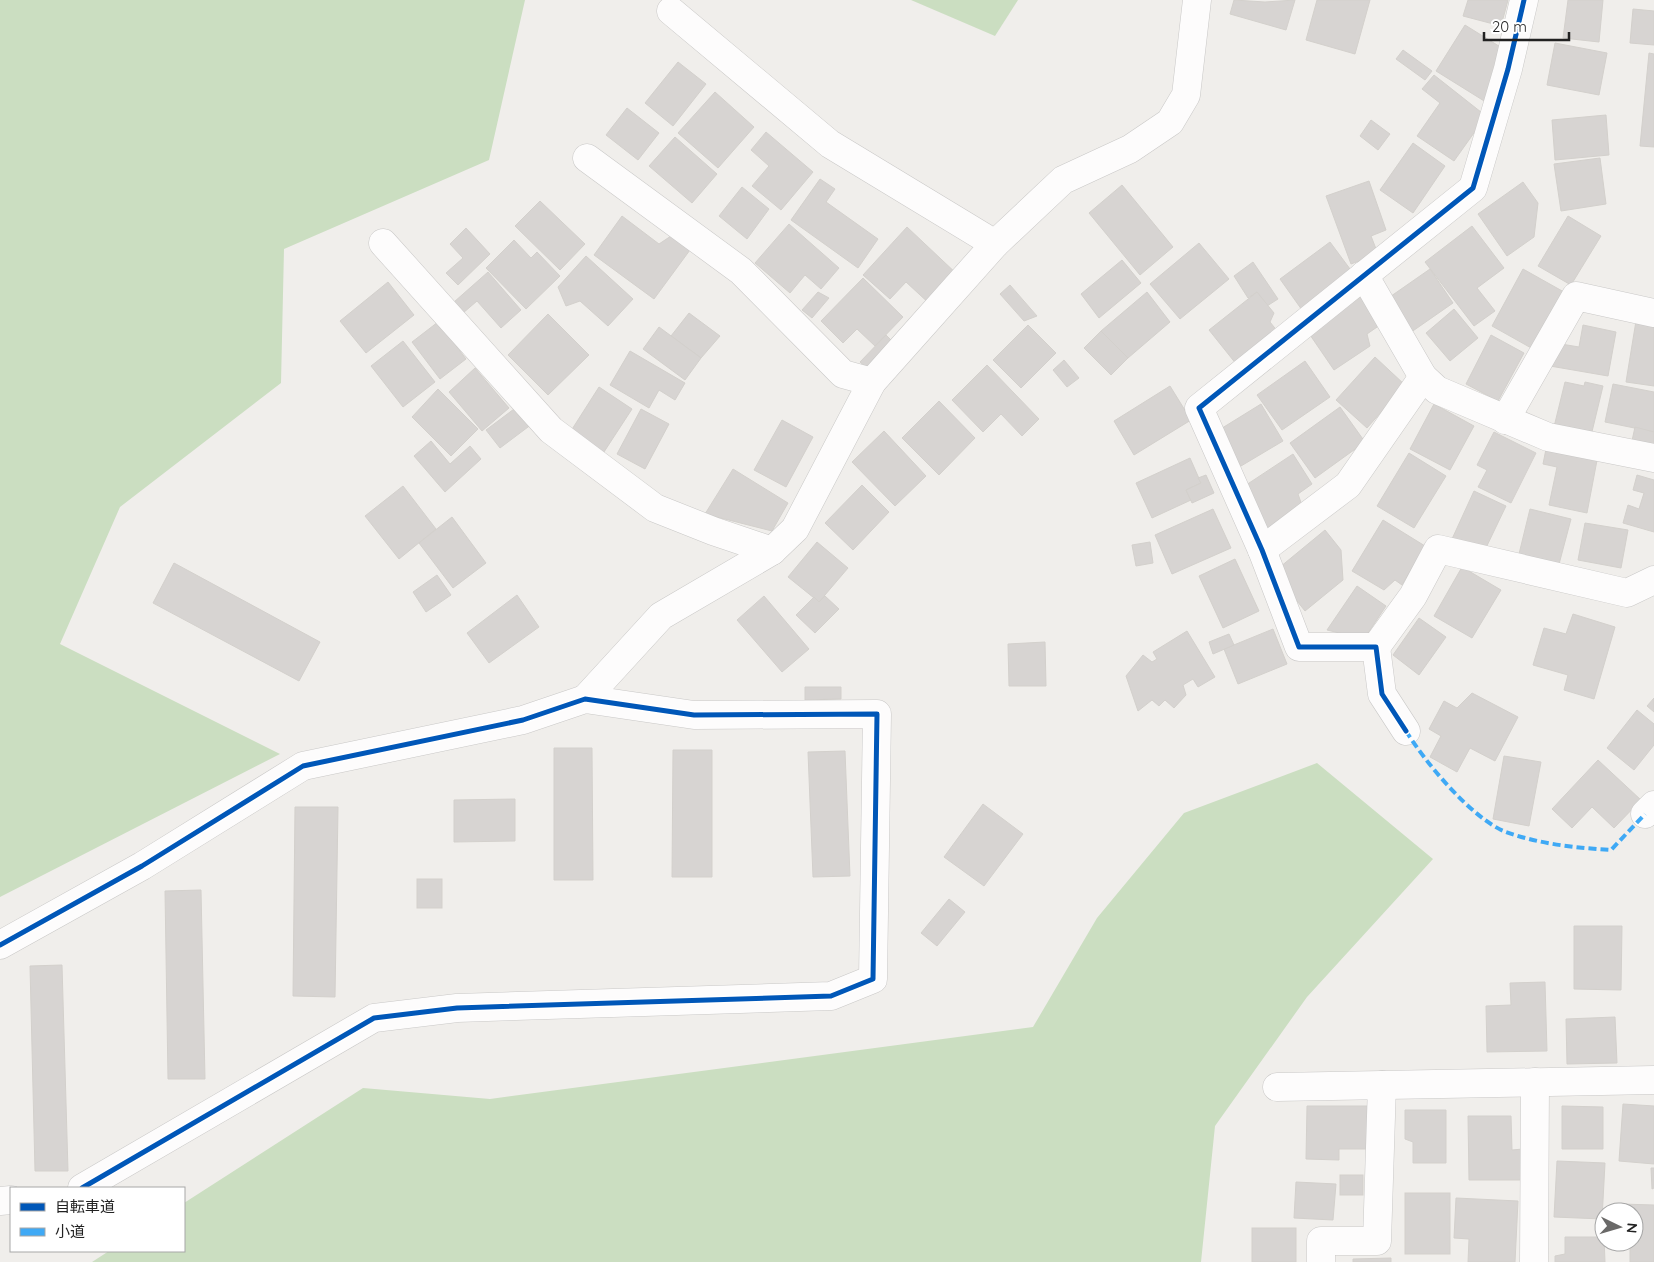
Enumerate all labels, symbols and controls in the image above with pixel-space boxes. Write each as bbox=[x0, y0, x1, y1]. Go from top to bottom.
scale bar bbox=[1484, 10, 1569, 42]
text: 20 m bbox=[1492, 17, 1527, 36]
legend bbox=[10, 1187, 185, 1252]
text: 自転車道 bbox=[55, 1197, 115, 1216]
north arrow bbox=[1594, 1202, 1644, 1252]
text: 小道 bbox=[55, 1222, 85, 1241]
text: N bbox=[1623, 1222, 1641, 1234]

